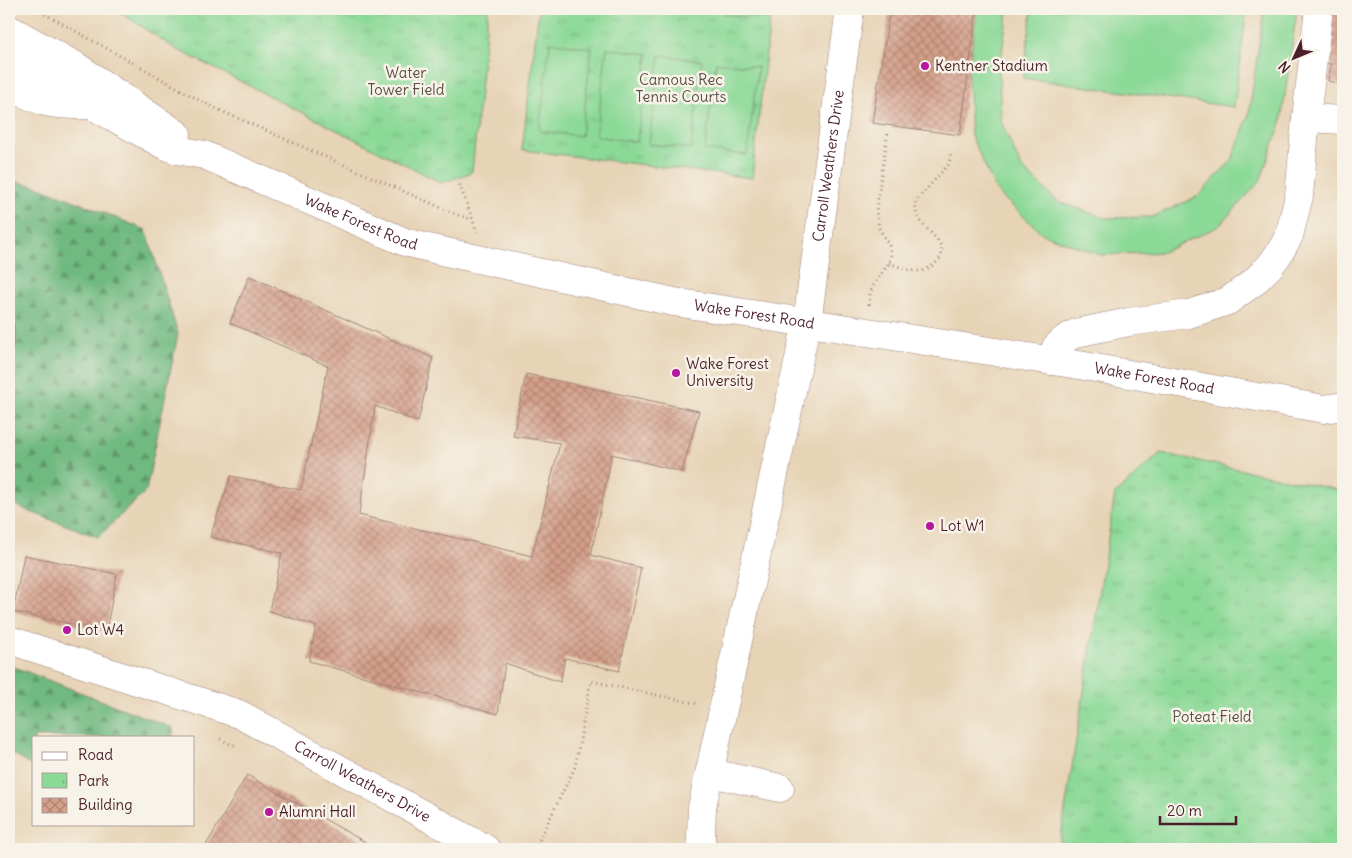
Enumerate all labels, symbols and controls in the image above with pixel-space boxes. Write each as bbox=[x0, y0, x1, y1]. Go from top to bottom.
north arrow bbox=[1270, 32, 1320, 82]
place label: Kentner Stadium bbox=[935, 56, 1048, 75]
text: N bbox=[1275, 57, 1294, 77]
marker: Kentner Stadium bbox=[919, 60, 931, 72]
park label: Water Tower Field bbox=[368, 63, 445, 99]
park label: Camous Rec Tennis Courts bbox=[636, 70, 727, 106]
street label: Carroll Weathers Drive bbox=[808, 89, 848, 243]
street label: Wake Forest Road bbox=[301, 190, 420, 254]
street label: Wake Forest Road bbox=[693, 295, 816, 333]
place label: Wake Forest University bbox=[686, 354, 769, 390]
street label: Wake Forest Road bbox=[1093, 358, 1216, 398]
marker: Wake Forest University bbox=[670, 367, 682, 379]
place label: Lot W1 bbox=[940, 516, 985, 535]
marker: Lot W1 bbox=[924, 520, 936, 532]
place label: Lot W4 bbox=[77, 620, 124, 639]
marker: Lot W4 bbox=[61, 624, 73, 636]
park label: Poteat Field bbox=[1172, 707, 1252, 726]
legend bbox=[32, 736, 195, 826]
street label: Carroll Weathers Drive bbox=[291, 736, 434, 826]
text: Road bbox=[78, 745, 113, 764]
text: Park bbox=[78, 771, 109, 790]
scale bar bbox=[1160, 793, 1236, 825]
text: Building bbox=[78, 795, 133, 814]
text: 20 m bbox=[1167, 801, 1202, 820]
place label: Alumni Hall bbox=[279, 802, 356, 821]
marker: Alumni Hall bbox=[263, 806, 275, 818]

